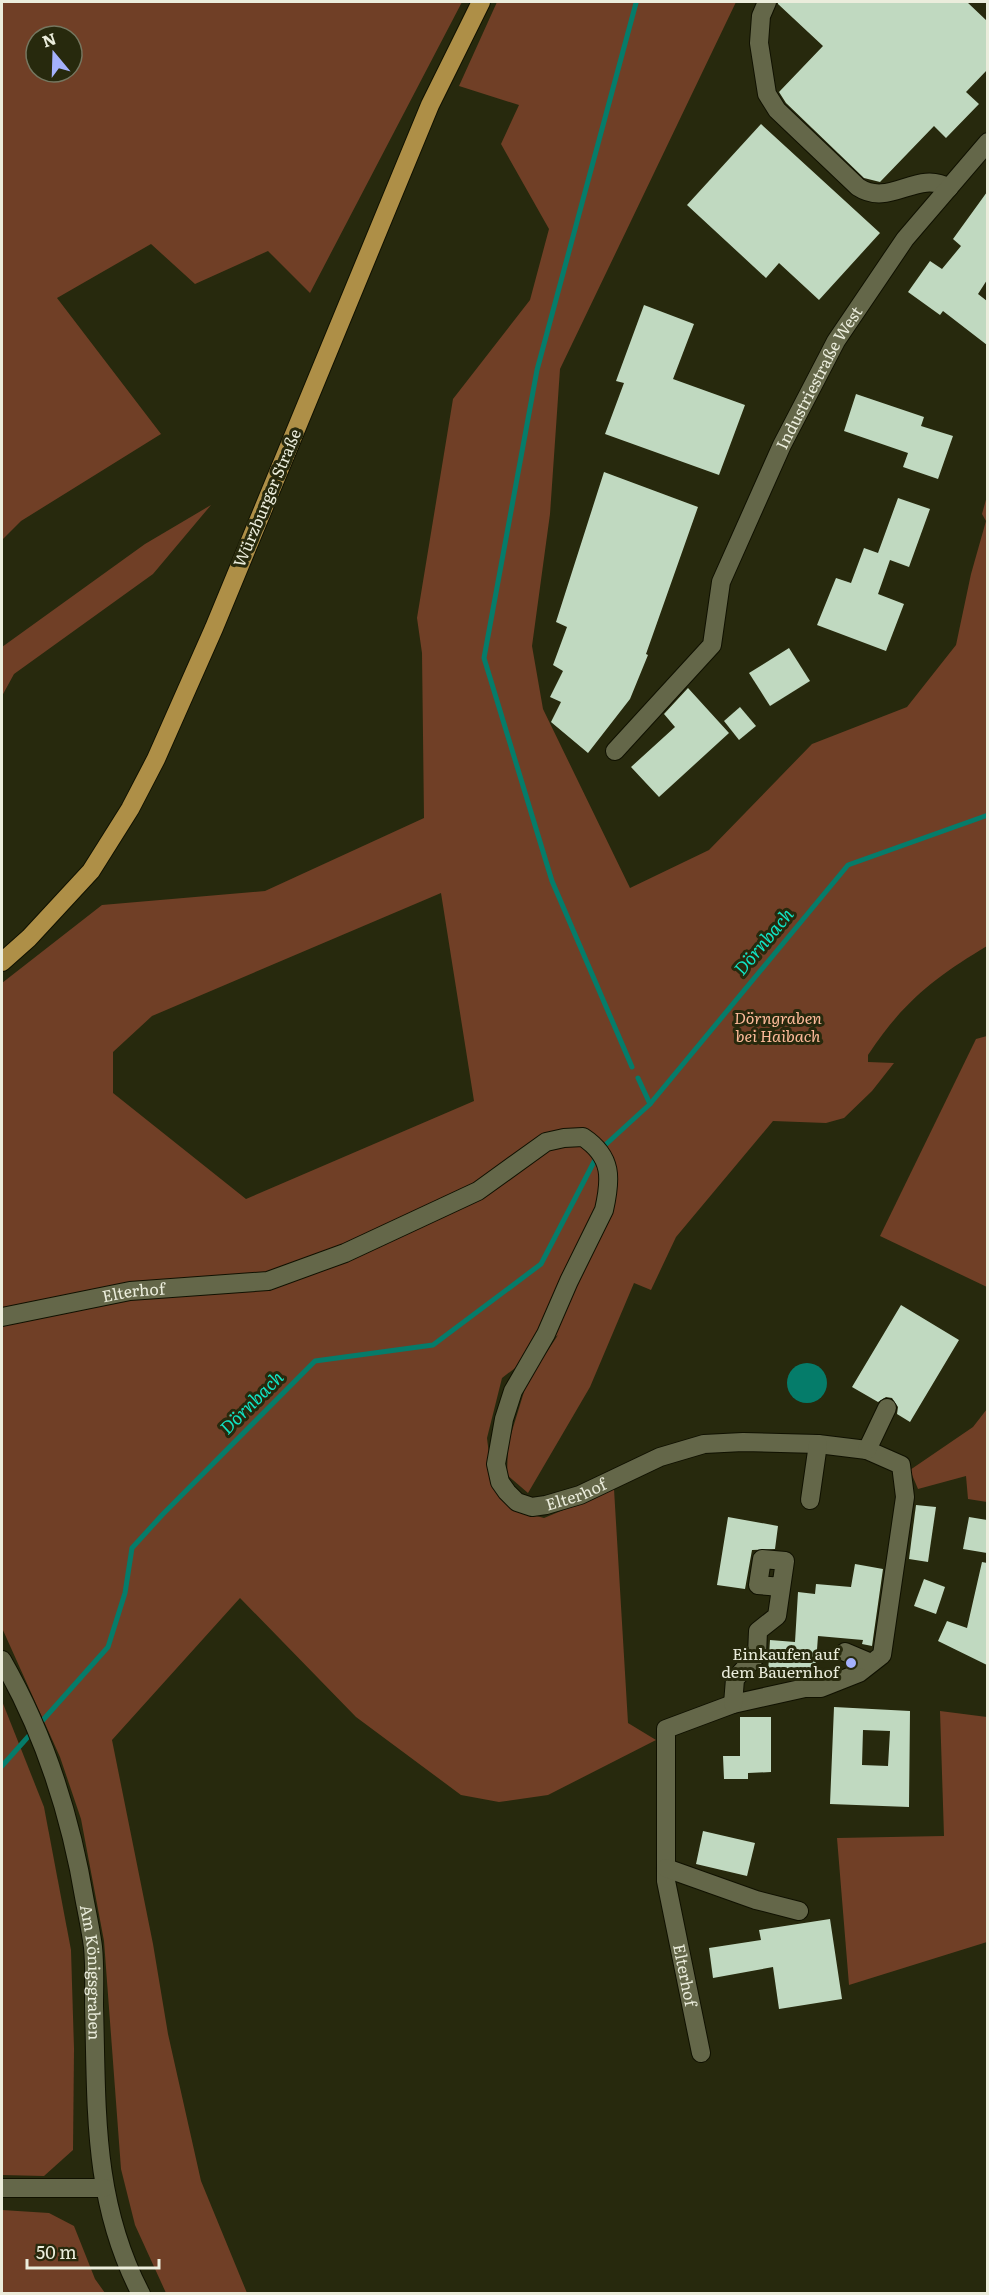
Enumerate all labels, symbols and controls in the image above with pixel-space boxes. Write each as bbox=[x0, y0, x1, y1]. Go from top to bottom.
north arrow bbox=[24, 24, 84, 84]
text: N bbox=[39, 25, 59, 52]
street label: Industriestraße West bbox=[769, 300, 868, 453]
street label: Würzburger Straße bbox=[226, 425, 306, 570]
water label: Dörnbach bbox=[727, 901, 799, 981]
park label: Dörngraben bei Haibach bbox=[734, 1005, 822, 1047]
street label: Elterhof bbox=[100, 1275, 167, 1307]
water label: Dörnbach bbox=[213, 1364, 289, 1440]
street label: Elterhof bbox=[542, 1470, 612, 1516]
place label: Einkaufen auf dem Bauernhof bbox=[721, 1641, 841, 1683]
marker: Einkaufen auf dem Bauernhof bbox=[844, 1656, 858, 1670]
street label: Am Königsgraben bbox=[75, 1902, 108, 2041]
street label: Elterhof bbox=[668, 1942, 705, 2010]
scale bar bbox=[27, 2232, 159, 2270]
text: 50 m bbox=[36, 2238, 77, 2265]

